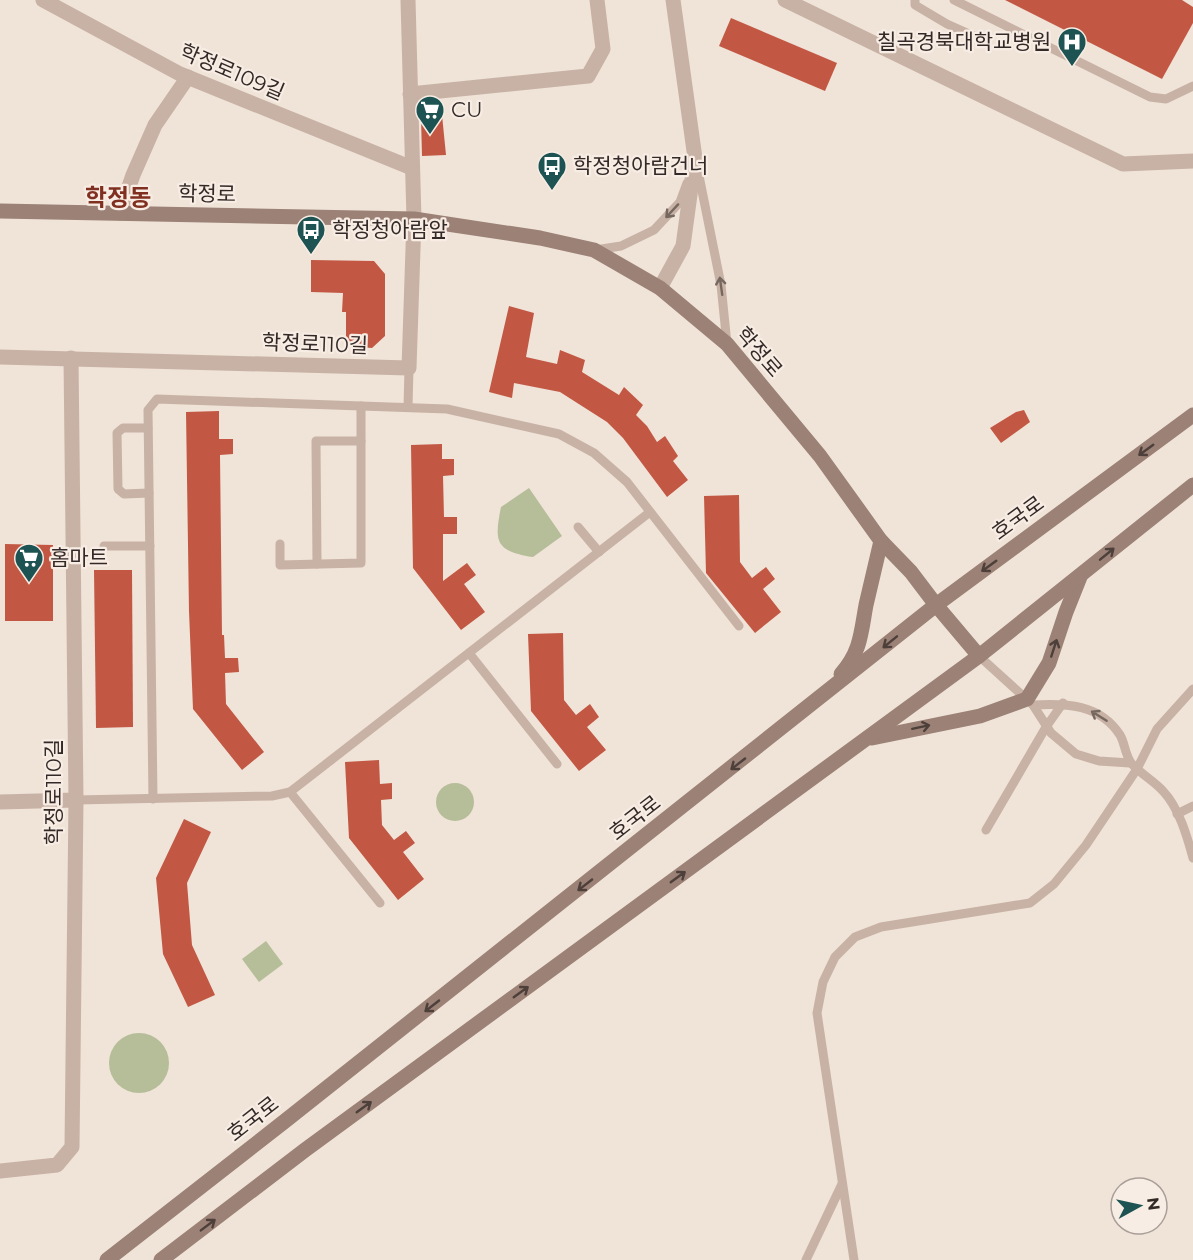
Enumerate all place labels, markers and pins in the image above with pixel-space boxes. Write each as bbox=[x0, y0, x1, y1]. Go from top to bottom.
hospital icon: 칠곡경북대학교병원 bbox=[1056, 26, 1088, 68]
place label: 칠곡경북대학교병원 bbox=[877, 29, 1051, 54]
supermarket icon: CU bbox=[414, 94, 446, 136]
place label: CU bbox=[451, 97, 483, 122]
bus stop icon: 학정청아람건너 bbox=[536, 150, 568, 192]
place label: 학정청아람건너 bbox=[573, 153, 708, 178]
bus stop icon: 학정청아람앞 bbox=[295, 214, 327, 256]
place label: 학정청아람앞 bbox=[332, 217, 448, 242]
supermarket icon: 홈마트 bbox=[13, 542, 45, 584]
place label: 홈마트 bbox=[50, 545, 108, 570]

